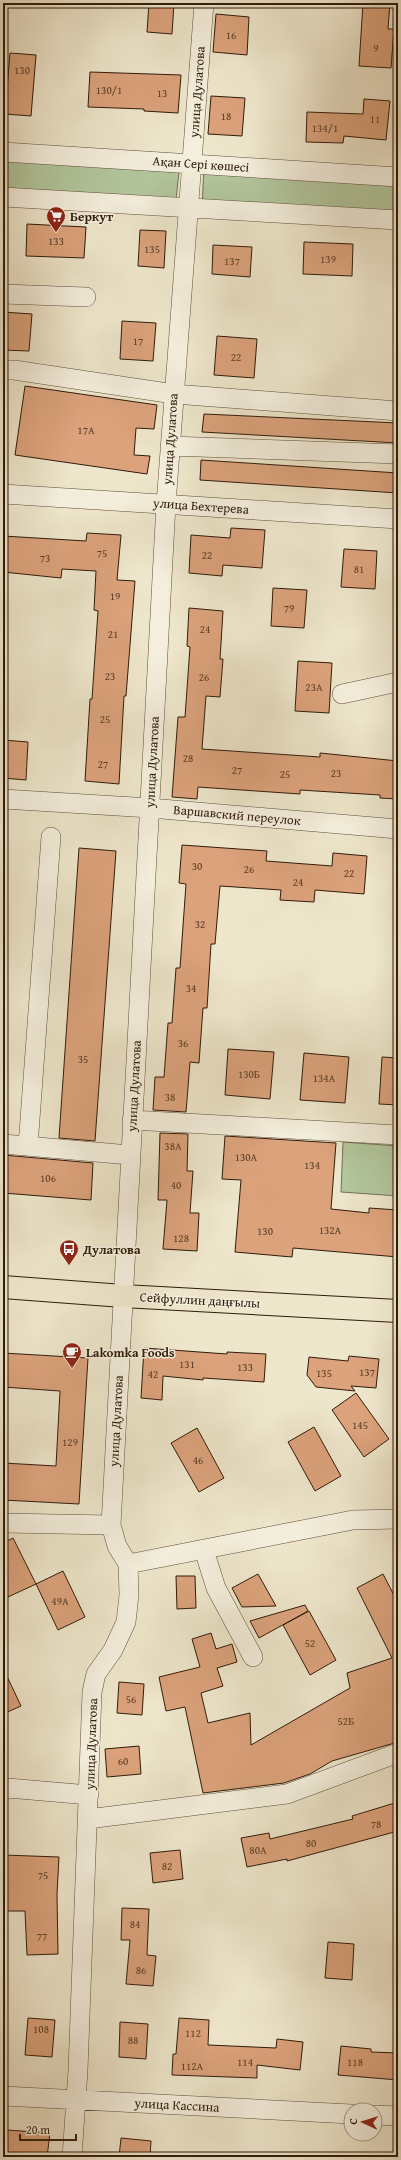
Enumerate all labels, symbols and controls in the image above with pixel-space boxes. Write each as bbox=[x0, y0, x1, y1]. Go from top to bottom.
house number: 16 bbox=[226, 27, 236, 43]
house number: 9 bbox=[373, 40, 379, 56]
street label: улица Дулатова bbox=[184, 45, 210, 139]
house number: 130 bbox=[14, 62, 30, 78]
house number: 130/1 bbox=[96, 82, 122, 98]
house number: 13 bbox=[157, 85, 167, 101]
house number: 18 bbox=[221, 108, 231, 124]
house number: 11 bbox=[370, 111, 380, 127]
house number: 134/1 bbox=[312, 120, 338, 136]
street label: Ақан Сері көшесі bbox=[152, 151, 250, 177]
supermarket icon: Беркут bbox=[45, 205, 67, 233]
place label: Беркут bbox=[70, 207, 113, 226]
house number: 133 bbox=[48, 233, 64, 249]
house number: 135 bbox=[144, 241, 160, 257]
house number: 139 bbox=[320, 251, 336, 267]
house number: 137 bbox=[224, 253, 240, 269]
house number: 17 bbox=[133, 333, 143, 349]
house number: 22 bbox=[231, 349, 241, 365]
street label: улица Дулатова bbox=[157, 392, 183, 486]
house number: 17А bbox=[77, 422, 95, 438]
street label: улица Бехтерева bbox=[151, 493, 250, 519]
house number: 75 bbox=[97, 545, 107, 561]
house number: 22 bbox=[202, 547, 212, 563]
house number: 73 bbox=[40, 550, 50, 566]
house number: 81 bbox=[354, 561, 364, 577]
house number: 19 bbox=[110, 588, 120, 604]
house number: 79 bbox=[284, 600, 294, 616]
house number: 24 bbox=[200, 621, 210, 637]
house number: 21 bbox=[108, 626, 118, 642]
house number: 23 bbox=[105, 668, 115, 684]
house number: 26 bbox=[199, 669, 209, 685]
house number: 23А bbox=[305, 679, 323, 695]
house number: 25 bbox=[100, 711, 110, 727]
street label: улица Дулатова bbox=[140, 715, 164, 809]
house number: 28 bbox=[183, 750, 193, 766]
house number: 27 bbox=[98, 756, 108, 772]
house number: 27 bbox=[232, 762, 242, 778]
house number: 23 bbox=[331, 765, 341, 781]
house number: 25 bbox=[280, 766, 290, 782]
street label: Варшавский переулок bbox=[173, 800, 302, 830]
house number: 30 bbox=[192, 858, 202, 874]
house number: 26 bbox=[244, 861, 254, 877]
house number: 22 bbox=[344, 865, 354, 881]
house number: 24 bbox=[293, 874, 303, 890]
house number: 32 bbox=[195, 916, 205, 932]
house number: 34 bbox=[186, 980, 196, 996]
house number: 36 bbox=[178, 1035, 188, 1051]
street label: улица Дулатова bbox=[122, 1039, 146, 1133]
house number: 35 bbox=[78, 1051, 88, 1067]
house number: 130Б bbox=[238, 1066, 260, 1082]
house number: 134А bbox=[313, 1070, 336, 1086]
house number: 38 bbox=[165, 1089, 175, 1105]
house number: 38А bbox=[164, 1138, 182, 1154]
house number: 130А bbox=[235, 1149, 258, 1165]
house number: 134 bbox=[304, 1157, 320, 1173]
house number: 106 bbox=[40, 1170, 56, 1186]
house number: 40 bbox=[171, 1177, 181, 1193]
house number: 132А bbox=[319, 1222, 342, 1238]
house number: 130 bbox=[257, 1223, 273, 1239]
house number: 128 bbox=[173, 1230, 189, 1246]
bus stop icon: Дулатова bbox=[58, 1238, 80, 1266]
place label: Дулатова bbox=[82, 1240, 141, 1259]
street label: Сейфуллин даңғылы bbox=[139, 1287, 261, 1313]
cafe icon: Lakomka Foods bbox=[61, 1341, 83, 1369]
place label: Lakomka Foods bbox=[86, 1343, 175, 1362]
house number: 131 bbox=[179, 1356, 195, 1372]
house number: 133 bbox=[237, 1359, 253, 1375]
house number: 137 bbox=[359, 1364, 375, 1380]
house number: 135 bbox=[316, 1365, 332, 1381]
house number: 42 bbox=[148, 1366, 158, 1382]
street label: улица Дулатова bbox=[104, 1374, 128, 1468]
house number: 145 bbox=[352, 1417, 368, 1433]
house number: 129 bbox=[62, 1434, 78, 1450]
house number: 46 bbox=[193, 1452, 203, 1468]
house number: 49А bbox=[51, 1593, 69, 1609]
house number: 52 bbox=[305, 1635, 315, 1651]
house number: 56 bbox=[126, 1691, 136, 1707]
street label: улица Дулатова bbox=[80, 1697, 102, 1791]
house number: 52Б bbox=[338, 1713, 354, 1729]
house number: 60 bbox=[118, 1753, 128, 1769]
house number: 78 bbox=[371, 1816, 381, 1832]
house number: 80 bbox=[306, 1835, 316, 1851]
house number: 80А bbox=[249, 1842, 267, 1858]
house number: 82 bbox=[162, 1858, 172, 1874]
house number: 75 bbox=[38, 1867, 48, 1883]
house number: 84 bbox=[130, 1916, 140, 1932]
house number: 77 bbox=[37, 1928, 47, 1944]
house number: 86 bbox=[136, 1962, 146, 1978]
house number: 108 bbox=[33, 2021, 49, 2037]
house number: 112 bbox=[185, 2025, 201, 2041]
house number: 88 bbox=[128, 2032, 138, 2048]
house number: 114 bbox=[237, 2054, 253, 2070]
house number: 118 bbox=[347, 2054, 363, 2070]
house number: 112А bbox=[181, 2058, 204, 2074]
street label: улица Кассина bbox=[133, 2093, 221, 2117]
north arrow bbox=[343, 2102, 383, 2142]
scale bar bbox=[20, 2116, 76, 2142]
text: С bbox=[345, 2118, 361, 2125]
text: 20 m bbox=[26, 2121, 50, 2138]

